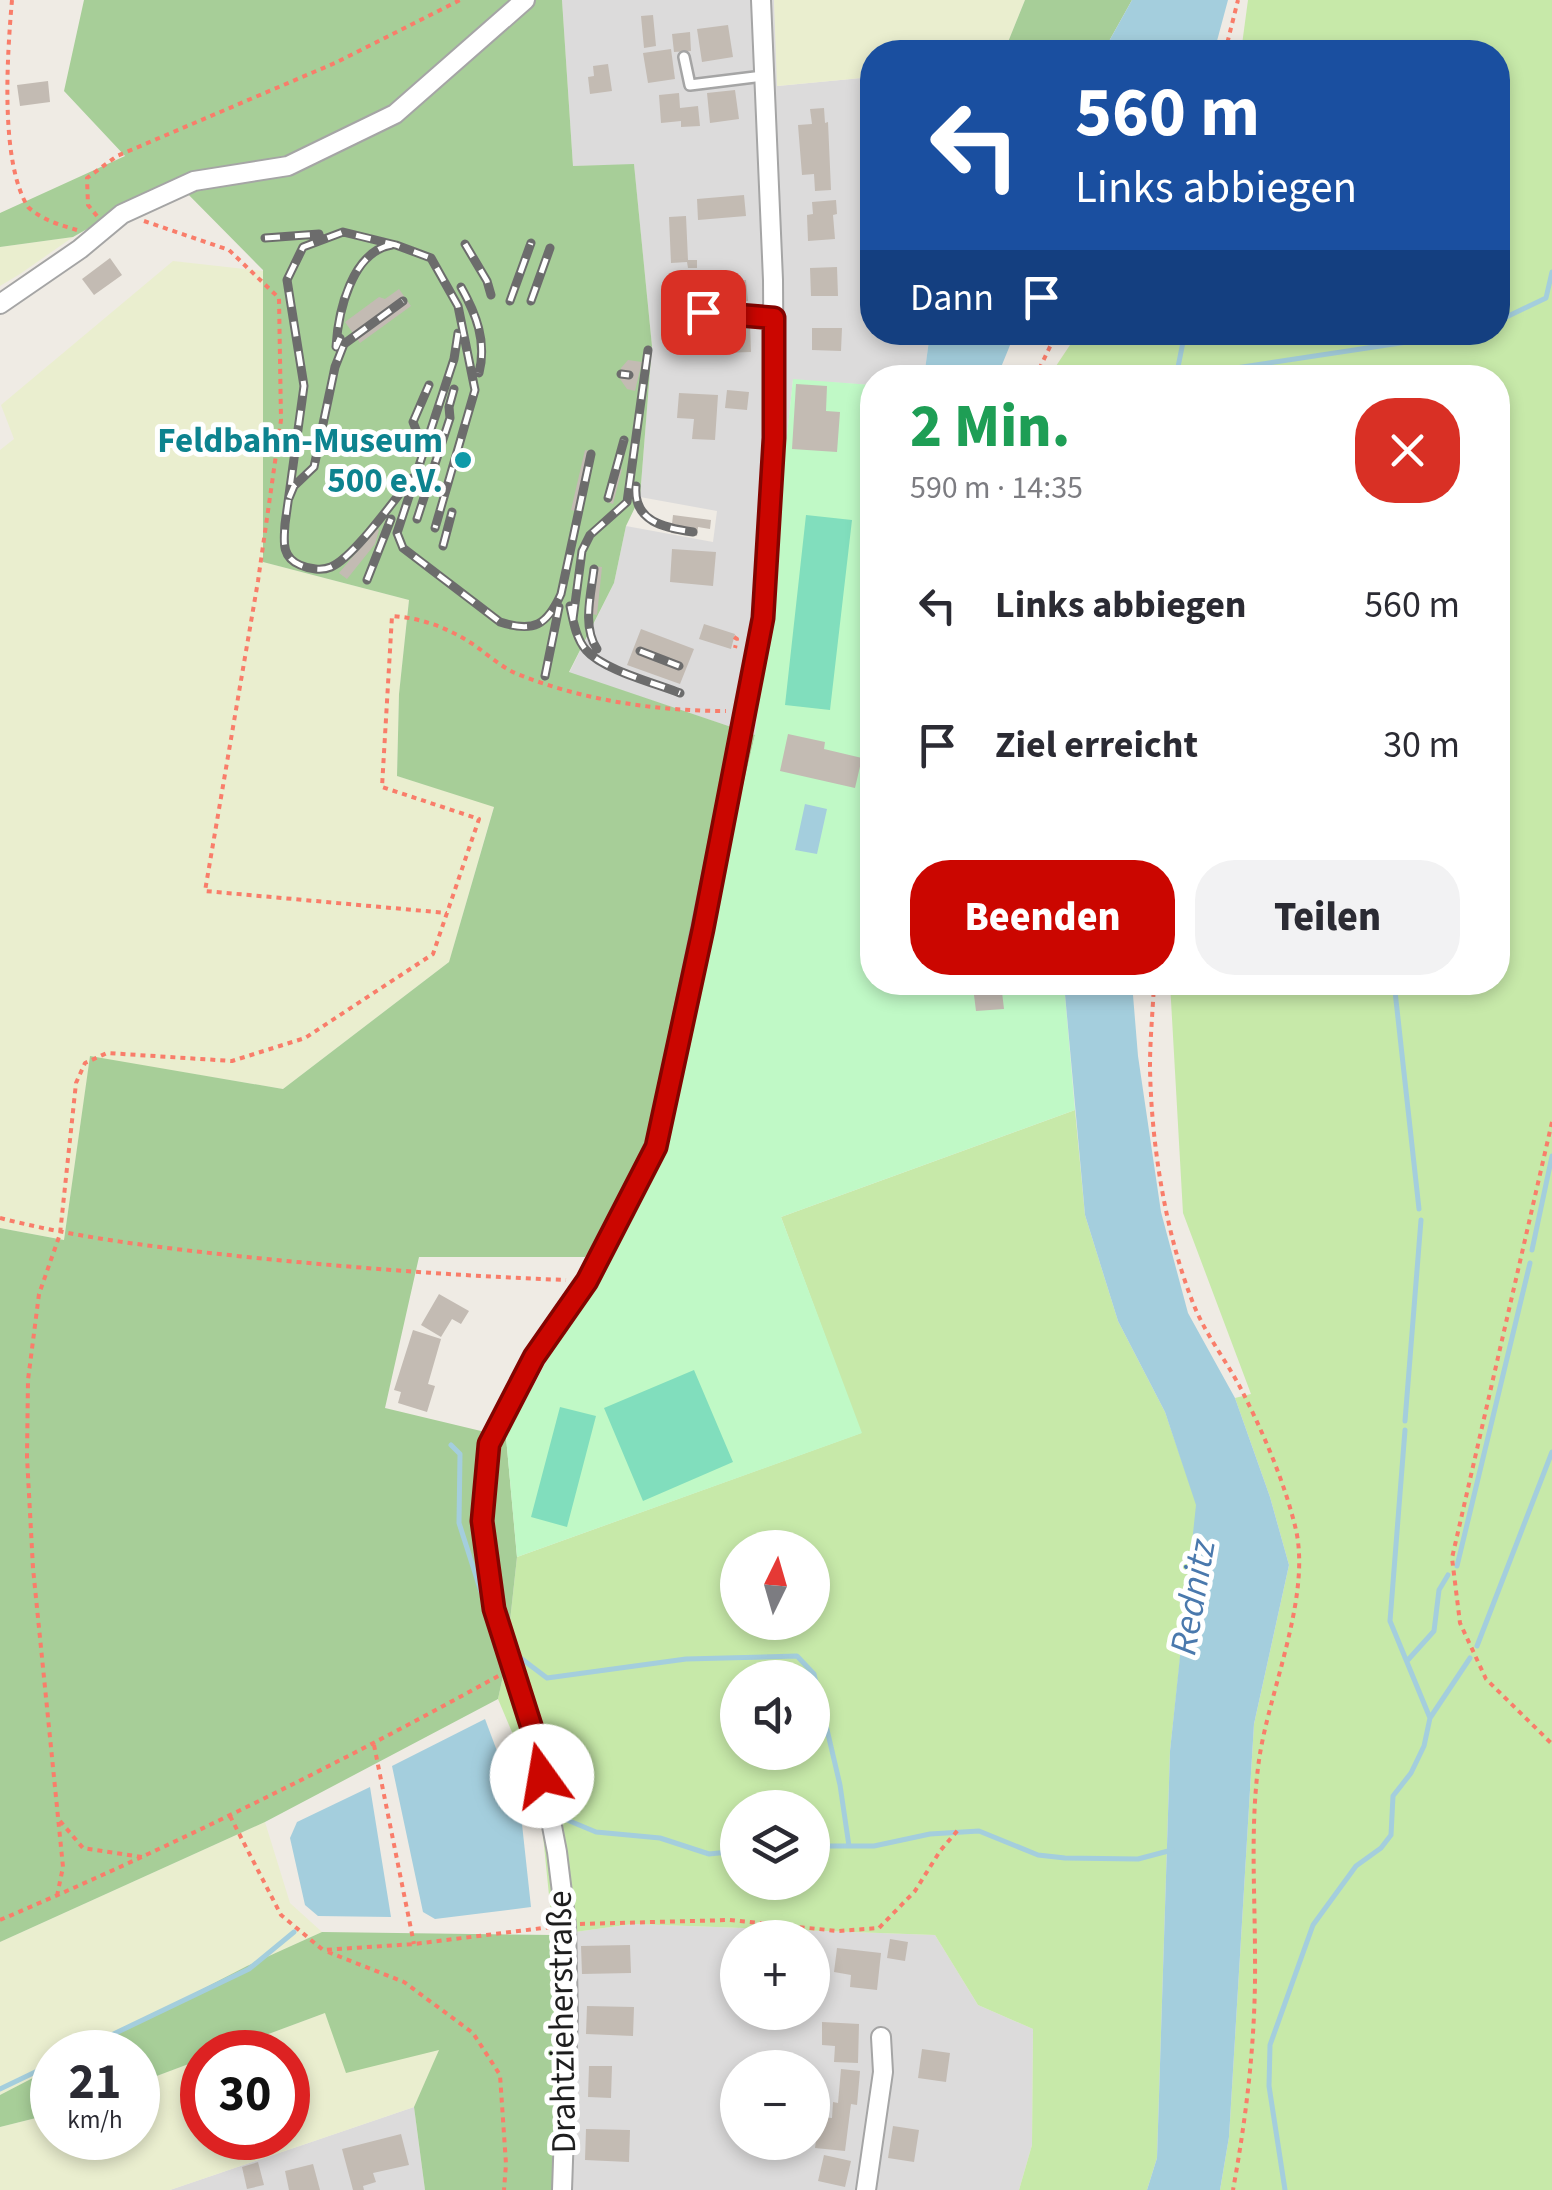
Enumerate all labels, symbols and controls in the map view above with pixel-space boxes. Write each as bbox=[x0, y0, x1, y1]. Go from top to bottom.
text: 560 m bbox=[1075, 63, 1260, 163]
icon: left bbox=[910, 80, 1040, 210]
text: Links abbiegen bbox=[1075, 156, 1357, 220]
pin bbox=[661, 270, 746, 355]
icon: arrive bbox=[1014, 270, 1069, 325]
text: Dann bbox=[910, 271, 994, 325]
icon: arrive bbox=[676, 285, 731, 340]
text: 2 Min. bbox=[910, 385, 1070, 470]
button: close bbox=[1355, 398, 1460, 503]
place label: Feldbahn-Museum 500 e.V. bbox=[157, 416, 443, 506]
marker: Feldbahn-Museum 500 e.V. bbox=[452, 449, 474, 471]
text: 590 m · 14:35 bbox=[910, 465, 1083, 511]
icon: left bbox=[910, 578, 965, 633]
text: Links abbiegen bbox=[995, 578, 1247, 632]
text: 560 m bbox=[1364, 578, 1460, 632]
icon: arrive bbox=[910, 718, 965, 773]
text: Ziel erreicht bbox=[995, 718, 1198, 772]
text: 30 m bbox=[1383, 718, 1460, 772]
button: Beenden bbox=[910, 860, 1175, 975]
button: Teilen bbox=[1195, 860, 1460, 975]
north arrow bbox=[720, 1530, 830, 1640]
map controls bbox=[720, 1530, 830, 2160]
water label: Rednitz bbox=[1156, 1534, 1230, 1659]
button: sound bbox=[720, 1660, 830, 1770]
position arrow bbox=[490, 1724, 594, 1828]
button: layers bbox=[720, 1790, 830, 1900]
street label: Drahtzieherstraße bbox=[535, 1890, 589, 2154]
button: + bbox=[720, 1920, 830, 2030]
speed limit sign: 30 bbox=[180, 2030, 310, 2160]
text: 21 bbox=[69, 2047, 121, 2118]
button: − bbox=[720, 2050, 830, 2160]
text: km/h bbox=[67, 2102, 123, 2138]

